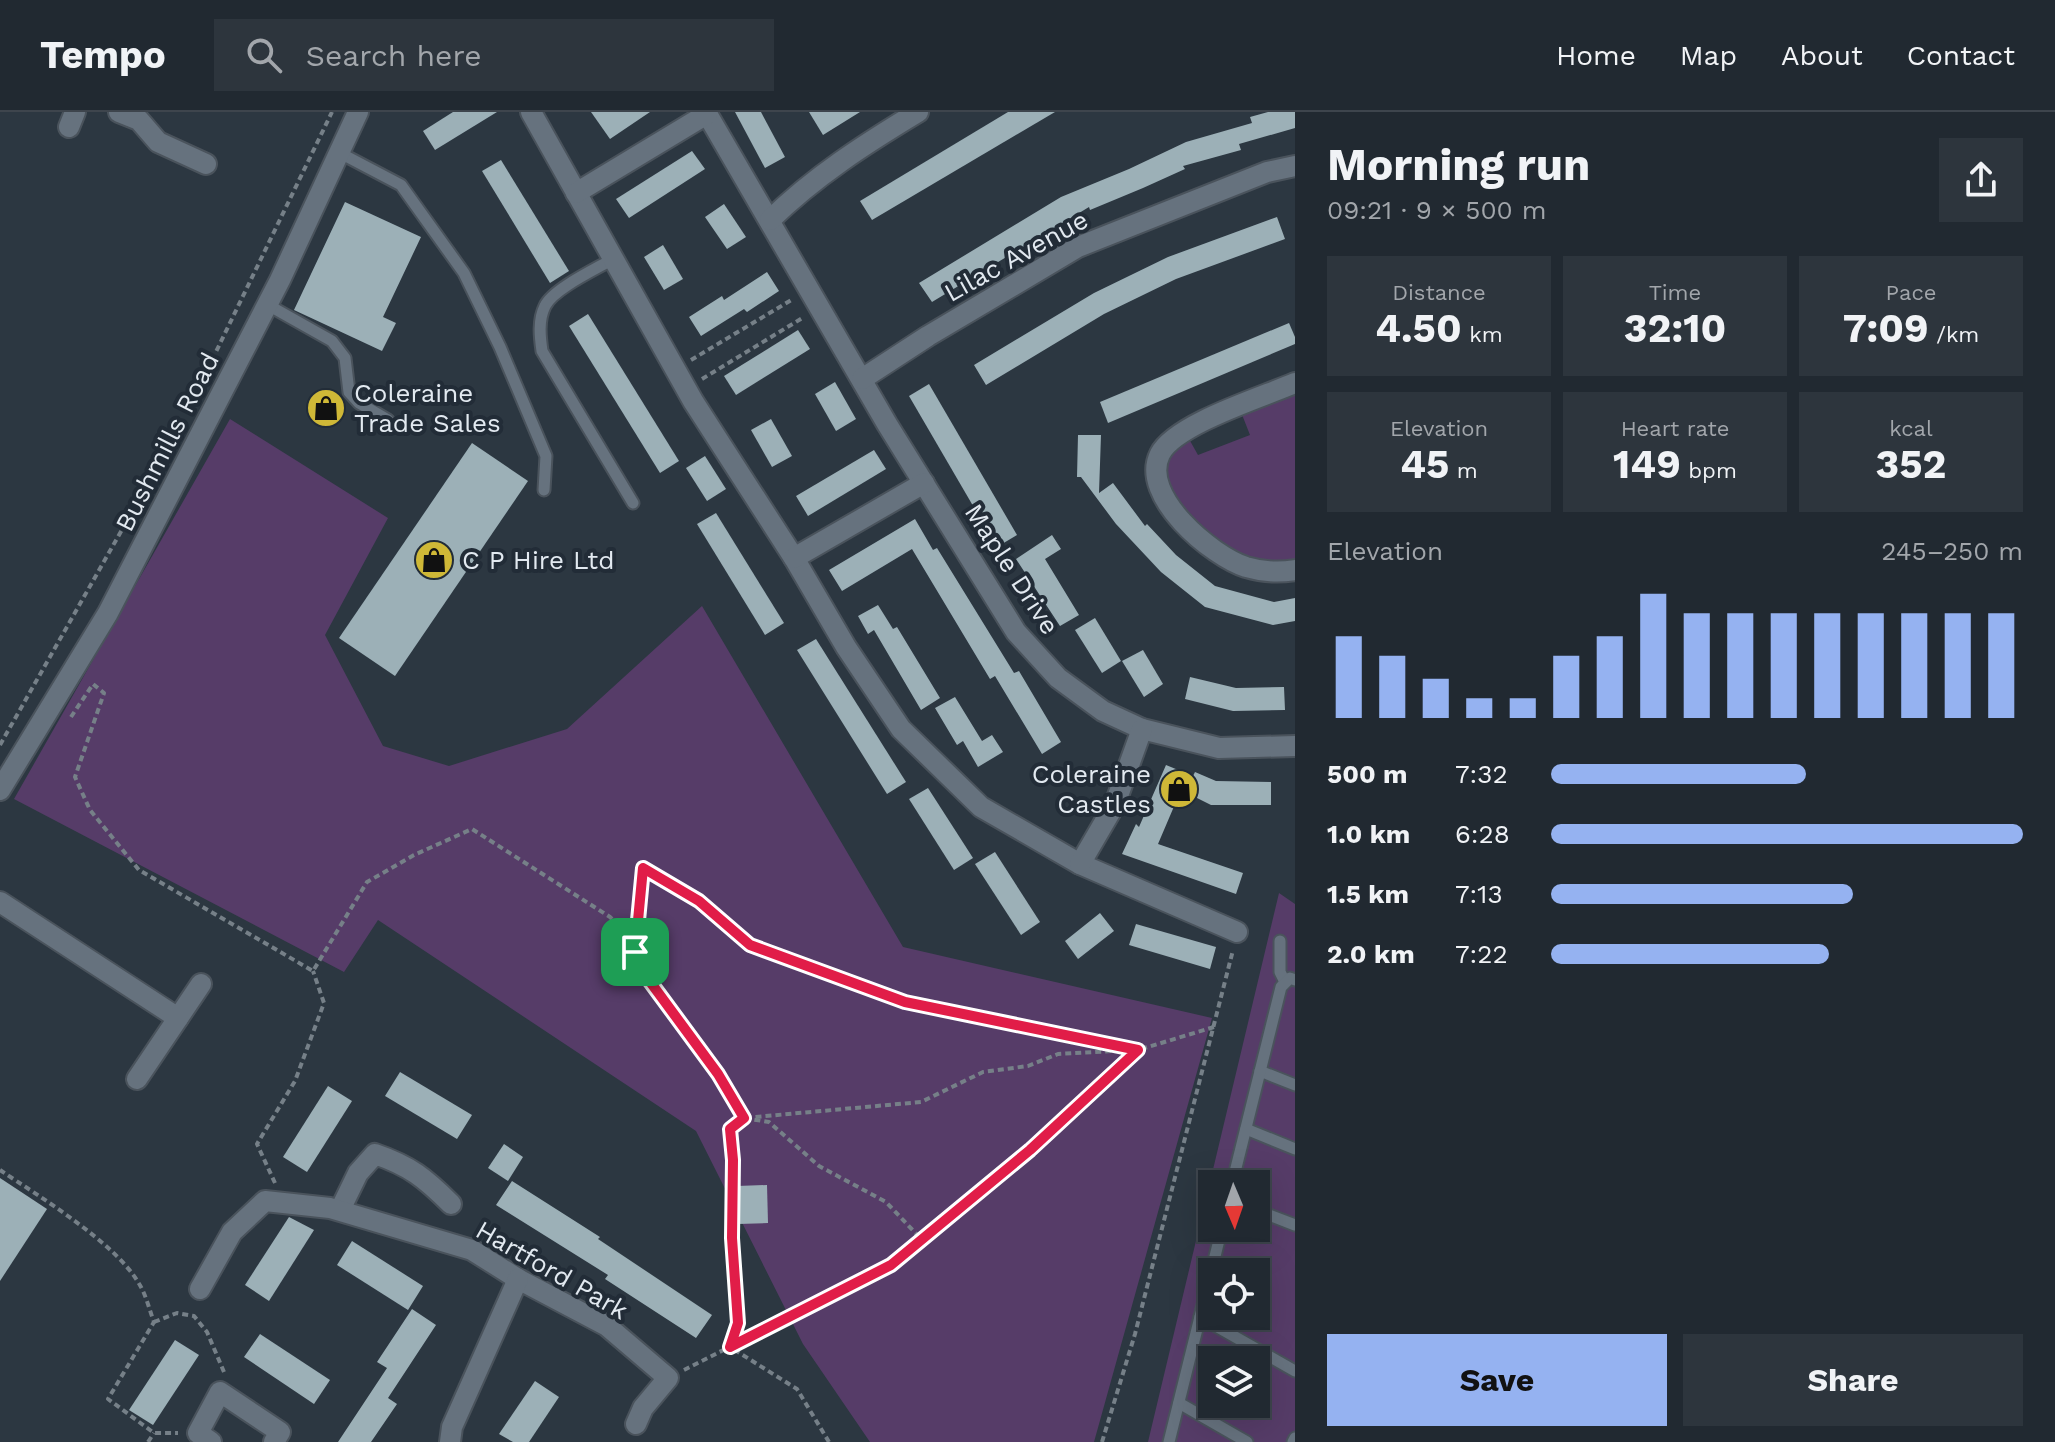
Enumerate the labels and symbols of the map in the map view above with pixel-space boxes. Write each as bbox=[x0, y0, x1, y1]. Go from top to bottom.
street label: Lilac Avenue bbox=[939, 204, 1093, 308]
street label: Bushmills Road bbox=[109, 348, 225, 536]
place label: Coleraine Trade Sales bbox=[354, 378, 501, 438]
shop icon: Coleraine Trade Sales bbox=[305, 387, 347, 429]
street label: Maple Drive bbox=[959, 498, 1065, 640]
shop icon: C P Hire Ltd bbox=[413, 539, 455, 581]
place label: C P Hire Ltd bbox=[462, 545, 615, 575]
place label: Coleraine Castles bbox=[1032, 759, 1151, 819]
shop icon: Coleraine Castles bbox=[1158, 768, 1200, 810]
pin bbox=[601, 918, 669, 986]
north arrow bbox=[1198, 1170, 1270, 1242]
street label: Hartford Park bbox=[471, 1214, 634, 1326]

